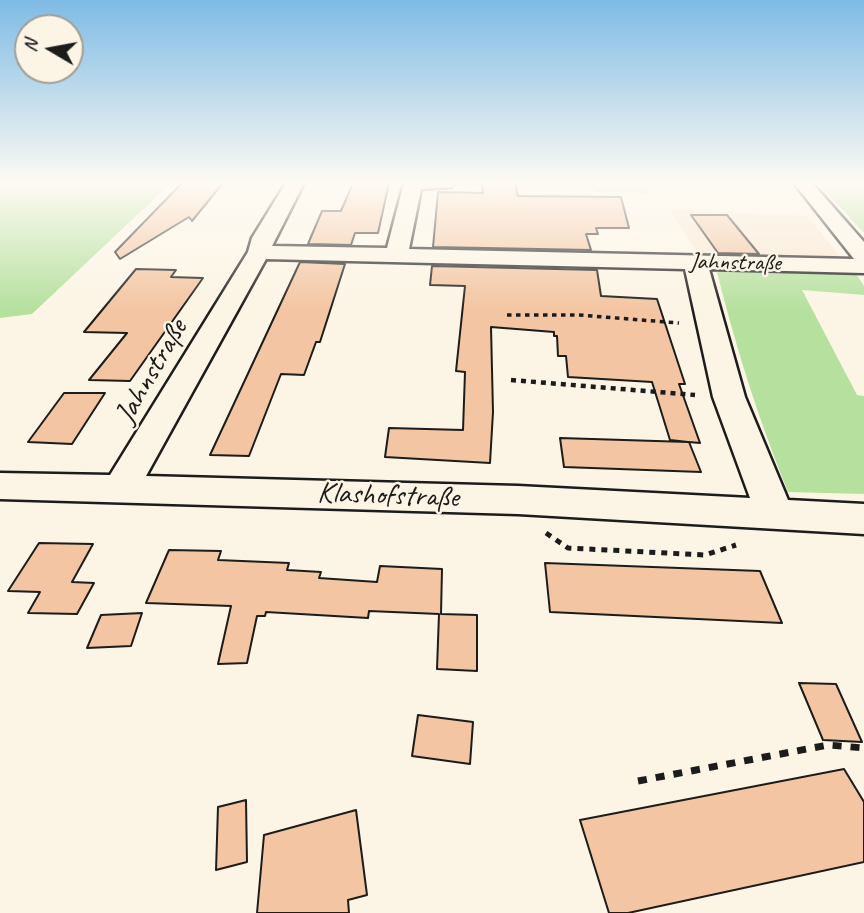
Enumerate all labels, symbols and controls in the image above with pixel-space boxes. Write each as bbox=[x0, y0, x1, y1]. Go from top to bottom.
north arrow bbox=[14, 14, 84, 84]
text: N bbox=[17, 38, 43, 54]
street label: Jahnstraße bbox=[689, 248, 781, 278]
street label: Jahnstraße bbox=[108, 314, 196, 430]
street label: Klashofstraße bbox=[317, 476, 459, 516]

